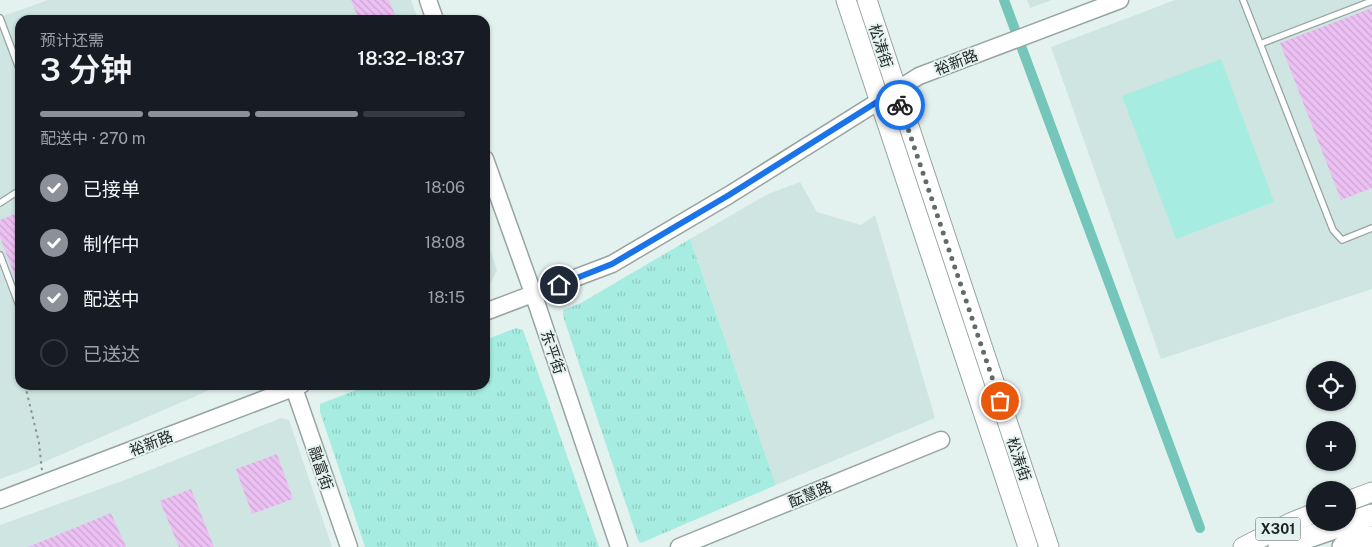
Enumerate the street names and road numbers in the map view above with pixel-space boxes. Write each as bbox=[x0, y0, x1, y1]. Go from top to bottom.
street label: 松涛街 bbox=[866, 22, 896, 70]
street label: 裕新路 bbox=[932, 46, 980, 78]
street label: 东平街 bbox=[538, 328, 568, 376]
street label: 裕新路 bbox=[127, 427, 175, 459]
street label: 松涛街 bbox=[1004, 435, 1034, 483]
street label: 融富街 bbox=[306, 444, 336, 492]
street label: 酝慧路 bbox=[786, 478, 834, 510]
road number: X301 bbox=[1256, 518, 1300, 540]

